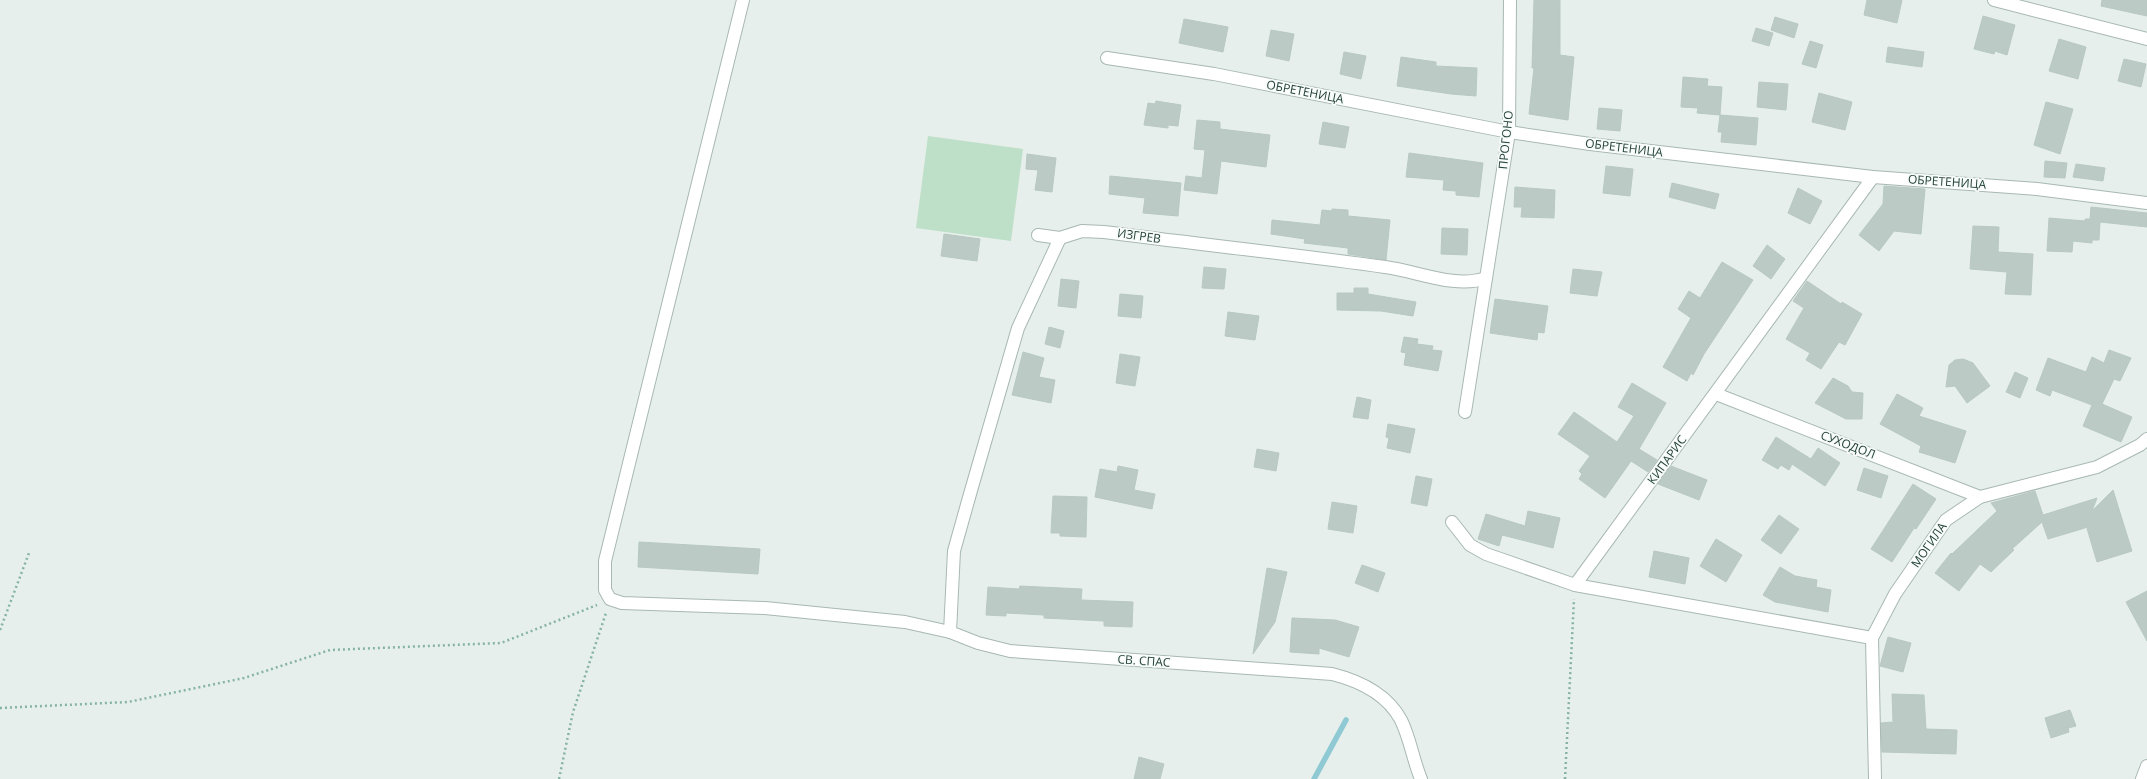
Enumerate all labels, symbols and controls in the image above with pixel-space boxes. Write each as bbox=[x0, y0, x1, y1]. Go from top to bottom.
street label: ОБРЕТЕНИЦА bbox=[1265, 76, 1346, 107]
street label: ПРОГОНО bbox=[1494, 110, 1517, 170]
street label: ОБРЕТЕНИЦА bbox=[1584, 134, 1664, 161]
street label: ОБРЕТЕНИЦА bbox=[1907, 170, 1987, 193]
street label: ИЗГРЕВ bbox=[1116, 224, 1162, 247]
street label: СУХОДОЛ bbox=[1818, 426, 1878, 463]
street label: КИПАРИС bbox=[1643, 431, 1690, 488]
street label: МОГИЛА bbox=[1907, 518, 1951, 571]
street label: СВ. СПАС bbox=[1117, 650, 1172, 671]

